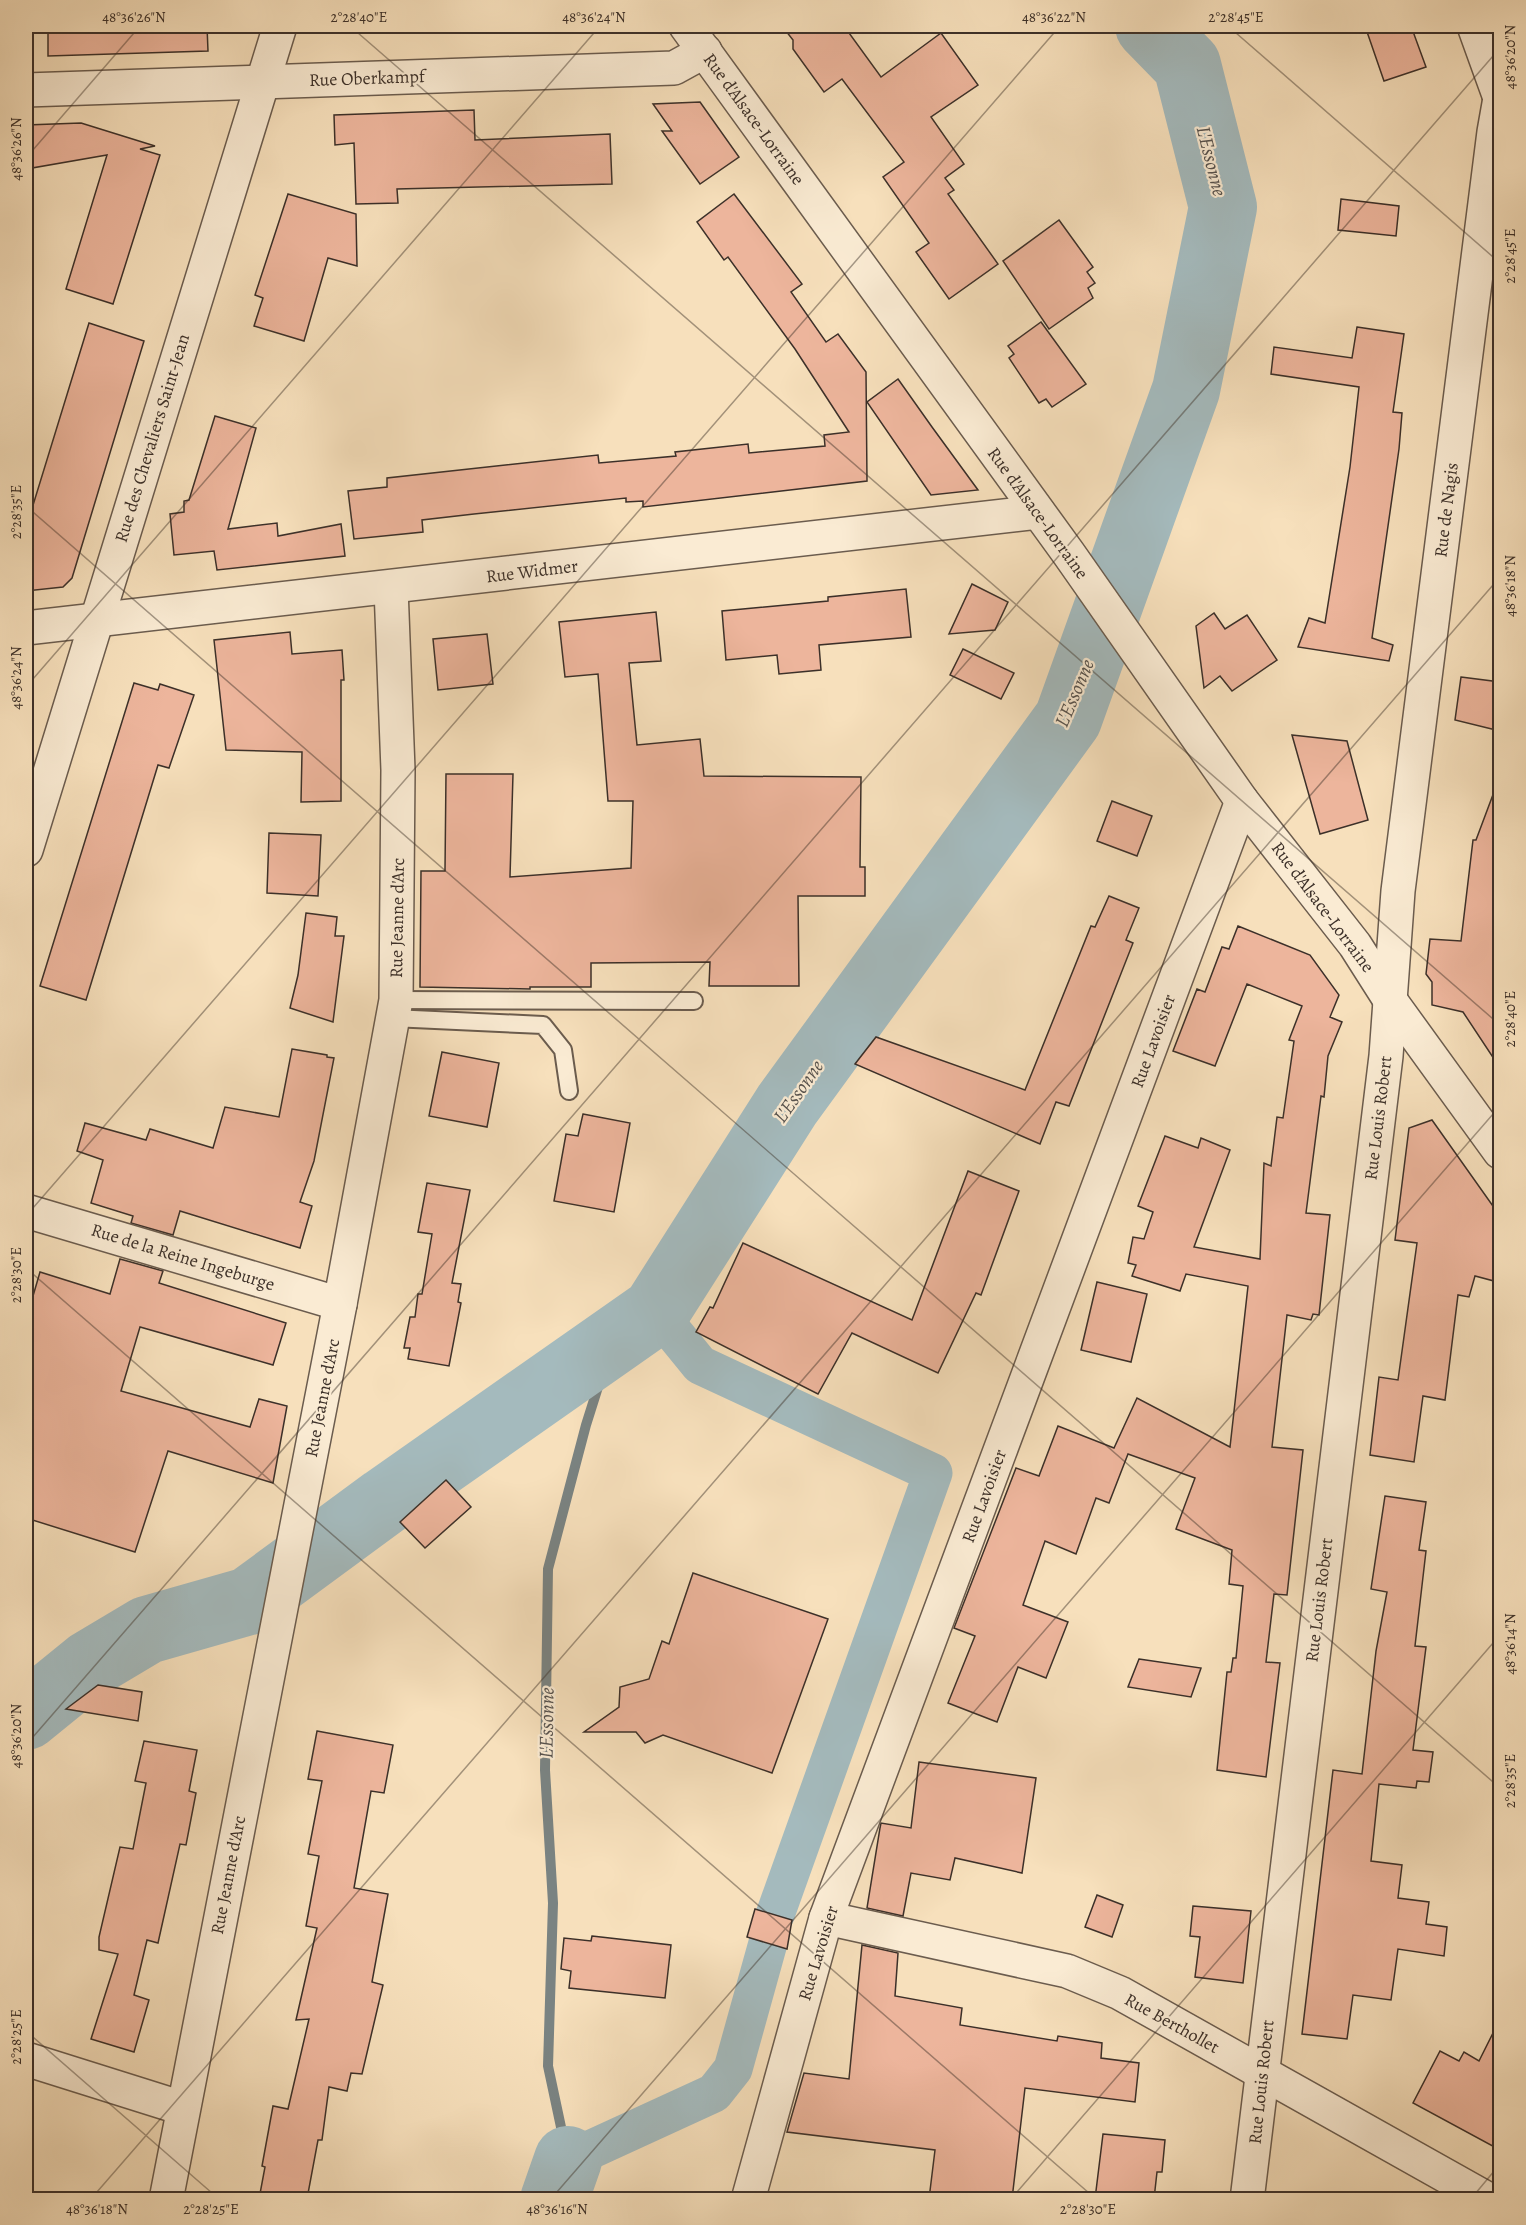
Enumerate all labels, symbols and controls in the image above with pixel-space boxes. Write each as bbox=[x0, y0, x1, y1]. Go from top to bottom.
text: 48°36'26"N bbox=[102, 7, 166, 27]
text: 2°28'40"E bbox=[331, 7, 387, 27]
text: 48°36'24"N bbox=[562, 7, 626, 27]
text: 48°36'22"N bbox=[1022, 7, 1086, 27]
text: 2°28'45"E bbox=[1208, 7, 1264, 27]
text: 48°36'20"N bbox=[1500, 24, 1520, 89]
street label: Rue d'Alsace-Lorraine bbox=[698, 48, 810, 190]
street label: Rue Oberkampf bbox=[309, 64, 428, 92]
text: 48°36'26"N bbox=[6, 117, 26, 181]
water label: L'Essonne bbox=[1190, 123, 1233, 199]
text: 2°28'45"E bbox=[1500, 228, 1520, 284]
street label: Rue des Chevaliers Saint-Jean bbox=[109, 331, 195, 545]
street label: Rue d'Alsace-Lorraine bbox=[982, 442, 1094, 584]
street label: Rue de Nagis bbox=[1428, 461, 1464, 559]
text: 2°28'35"E bbox=[6, 485, 26, 539]
street label: Rue Widmer bbox=[485, 553, 579, 589]
text: 48°36'18"N bbox=[1500, 555, 1520, 617]
text: 48°36'24"N bbox=[6, 646, 26, 710]
water label: L'Essonne bbox=[1048, 655, 1101, 731]
street label: Rue d'Alsace-Lorraine bbox=[1266, 837, 1380, 977]
street label: Rue Jeanne d'Arc bbox=[384, 858, 410, 978]
street label: Rue Lavoisier bbox=[1125, 991, 1181, 1091]
text: 2°28'40"E bbox=[1500, 991, 1520, 1047]
water label: L'Essonne bbox=[767, 1054, 830, 1128]
street label: Rue Louis Robert bbox=[1358, 1054, 1398, 1181]
street label: Rue de la Reine Ingeburge bbox=[88, 1218, 278, 1296]
text: 2°28'30"E bbox=[6, 1247, 26, 1303]
street label: Rue Jeanne d'Arc bbox=[299, 1337, 345, 1459]
street label: Rue Lavoisier bbox=[956, 1446, 1012, 1546]
street label: Rue Louis Robert bbox=[1299, 1536, 1339, 1663]
text: 48°36'14"N bbox=[1500, 1613, 1520, 1675]
water label: L'Essonne bbox=[532, 1687, 561, 1759]
text: 48°36'20"N bbox=[6, 1703, 26, 1768]
text: 2°28'35"E bbox=[1500, 1754, 1520, 1808]
street label: Rue Jeanne d'Arc bbox=[205, 1814, 251, 1936]
street label: Rue Lavoisier bbox=[792, 1903, 844, 2003]
street label: Rue Berthollet bbox=[1120, 1987, 1224, 2059]
text: 2°28'25"E bbox=[6, 2009, 26, 2065]
street label: Rue Louis Robert bbox=[1243, 2019, 1279, 2145]
text: 48°36'18"N bbox=[66, 2199, 128, 2219]
text: 2°28'25"E bbox=[183, 2199, 239, 2219]
text: 48°36'16"N bbox=[526, 2199, 588, 2219]
text: 2°28'30"E bbox=[1060, 2199, 1116, 2219]

